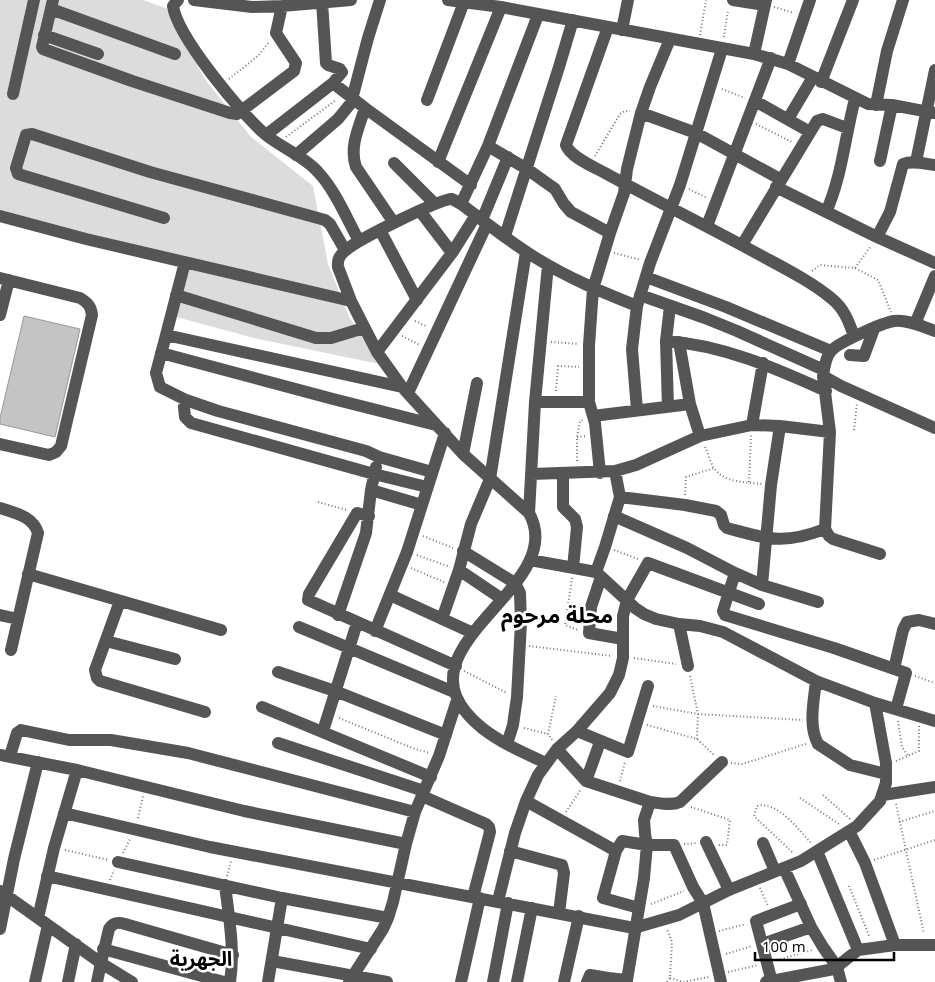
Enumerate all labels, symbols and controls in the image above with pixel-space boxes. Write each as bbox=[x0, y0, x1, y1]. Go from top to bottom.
district label: محلة مرحوم bbox=[501, 599, 613, 632]
scale bar bbox=[755, 930, 894, 962]
text: 100 m bbox=[762, 936, 806, 956]
district label: الجهرية bbox=[170, 945, 232, 972]

